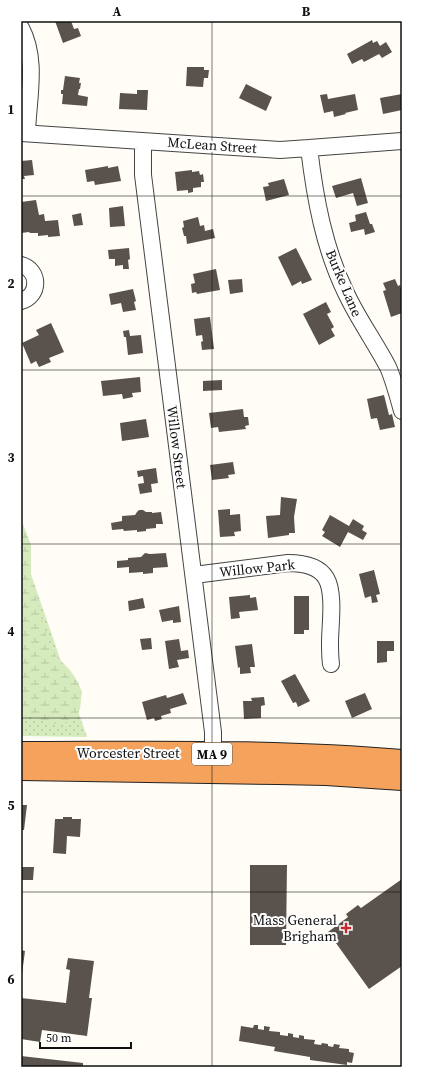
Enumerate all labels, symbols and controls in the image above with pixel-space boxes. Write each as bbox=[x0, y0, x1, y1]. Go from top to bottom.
text: A bbox=[113, 3, 122, 20]
text: B bbox=[302, 3, 311, 20]
text: 1 bbox=[7, 101, 15, 118]
street label: McLean Street bbox=[167, 132, 258, 158]
street label: Burke Lane bbox=[321, 246, 367, 320]
text: 2 bbox=[7, 275, 15, 292]
street label: Willow Street bbox=[162, 404, 192, 490]
text: 3 bbox=[7, 449, 15, 466]
street label: Willow Park bbox=[218, 554, 296, 582]
text: 4 bbox=[7, 623, 15, 640]
street label: Worcester Street bbox=[76, 743, 180, 763]
road number: MA 9 bbox=[192, 743, 232, 765]
text: 5 bbox=[7, 797, 15, 814]
place label: Mass General Brigham bbox=[253, 910, 337, 946]
marker: Mass General Brigham bbox=[340, 922, 352, 934]
text: 6 bbox=[7, 971, 15, 988]
scale bar bbox=[40, 1024, 131, 1050]
text: 50 m bbox=[46, 1030, 72, 1046]

